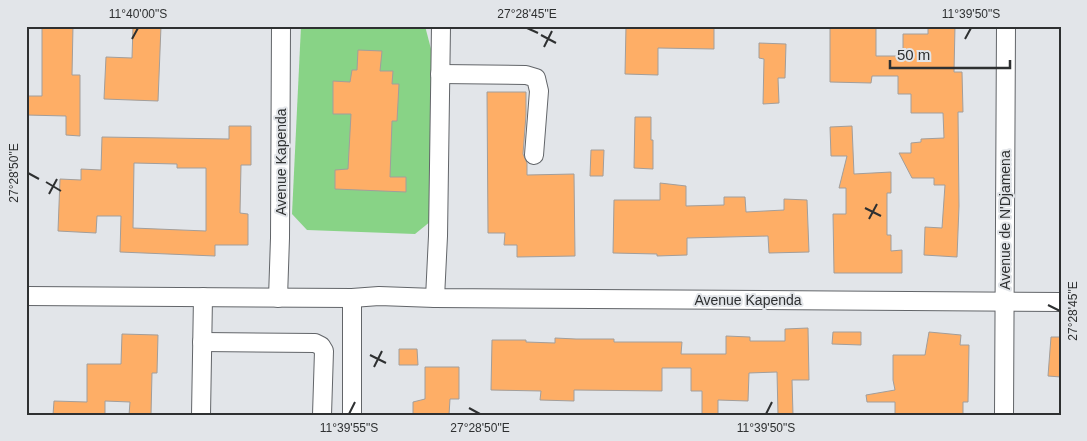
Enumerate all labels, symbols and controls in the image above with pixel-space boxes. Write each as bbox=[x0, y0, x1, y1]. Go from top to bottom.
text: 11°40'00"S bbox=[109, 7, 167, 21]
text: 27°28'45"E bbox=[497, 7, 557, 21]
text: 11°39'50"S bbox=[942, 7, 1000, 21]
scale bar bbox=[890, 38, 1010, 70]
text: 50 m bbox=[897, 46, 930, 63]
street label: Avenue Kapenda bbox=[273, 108, 289, 216]
text: 27°28'50"E bbox=[7, 143, 21, 203]
street label: Avenue de N'Djamena bbox=[997, 150, 1013, 290]
text: 27°28'45"E bbox=[1066, 281, 1080, 341]
street label: Avenue Kapenda bbox=[694, 292, 802, 308]
text: 11°39'55"S bbox=[320, 421, 378, 435]
text: 27°28'50"E bbox=[450, 421, 510, 435]
text: 11°39'50"S bbox=[737, 421, 795, 435]

